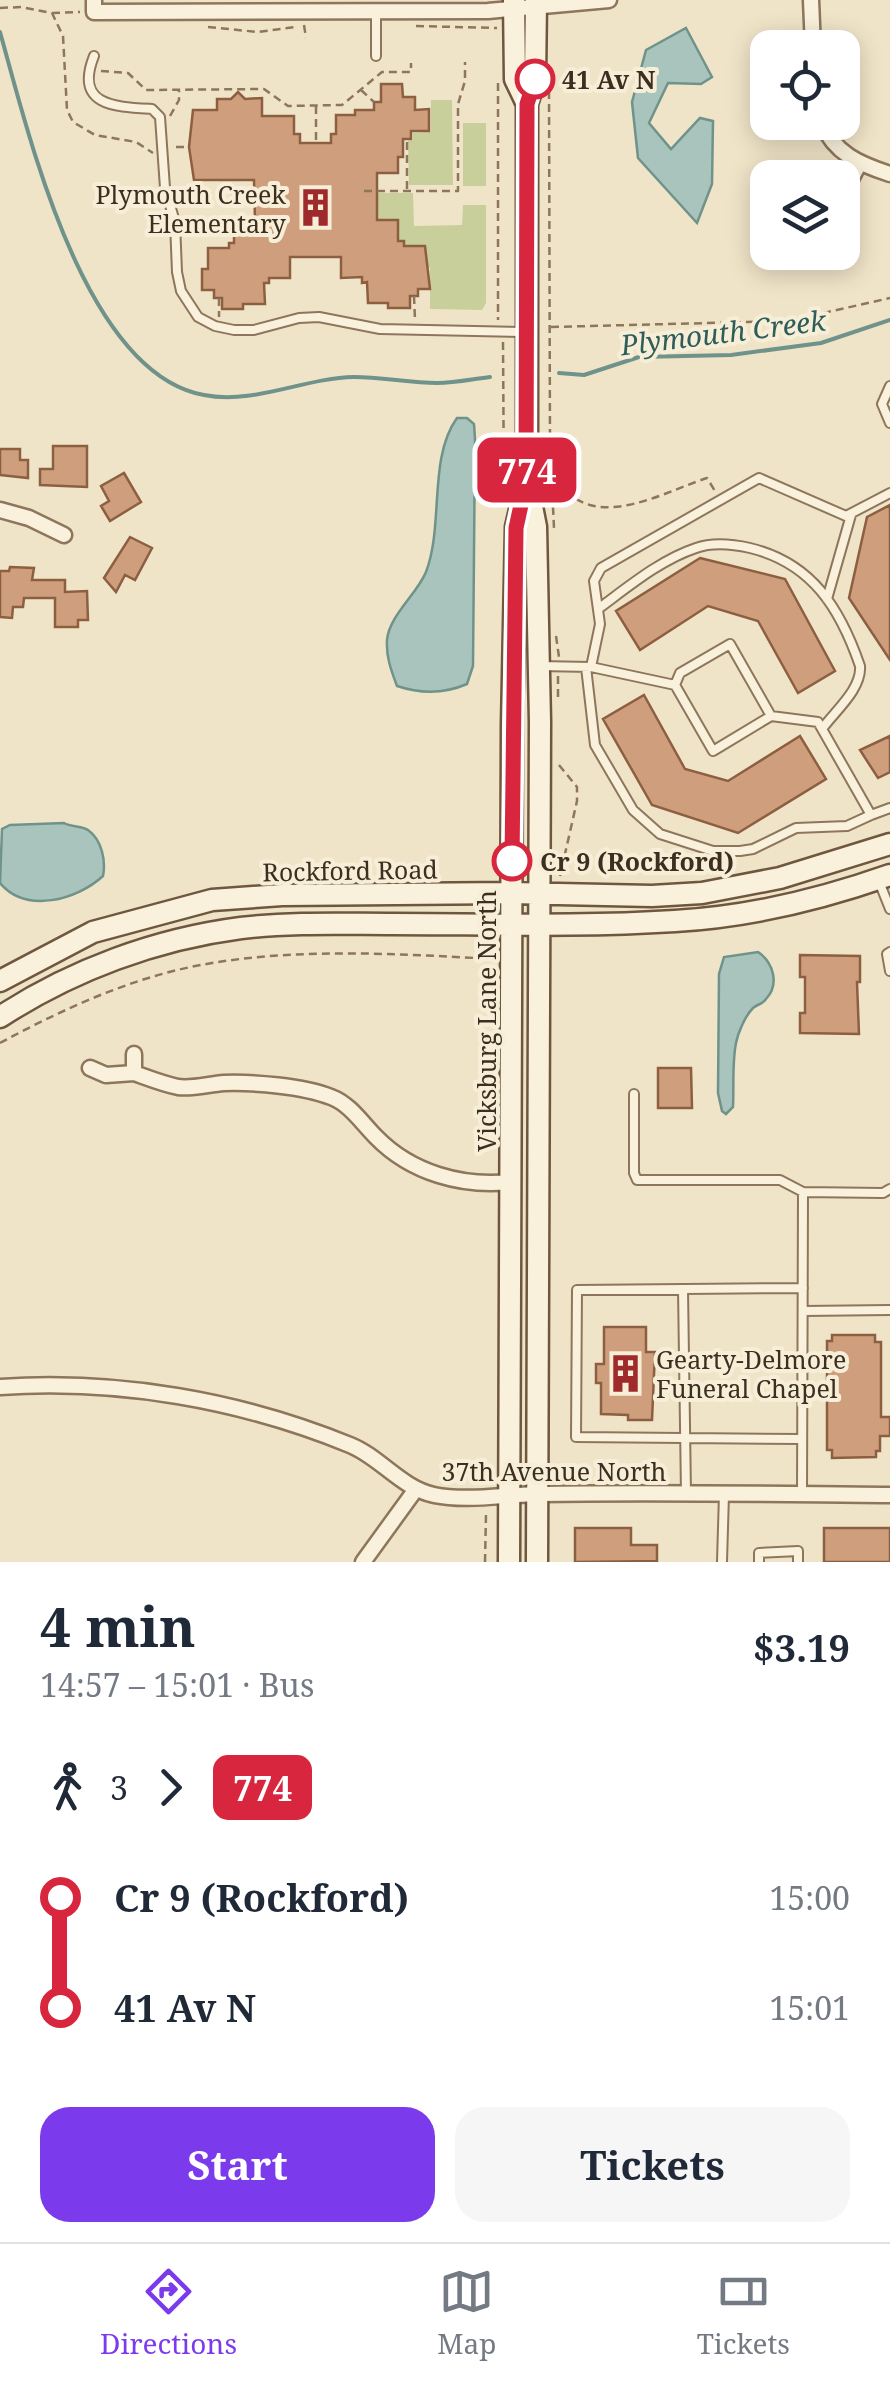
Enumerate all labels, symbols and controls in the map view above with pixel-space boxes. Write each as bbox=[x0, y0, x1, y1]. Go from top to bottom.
map controls bbox=[750, 30, 860, 270]
button: locate bbox=[750, 30, 860, 140]
marker: 41 Av N bbox=[516, 60, 554, 98]
place label: 41 Av N bbox=[562, 62, 656, 96]
button: layers bbox=[750, 160, 860, 270]
place label: Plymouth Creek Elementary bbox=[95, 177, 287, 240]
building icon: Plymouth Creek Elementary bbox=[295, 187, 337, 229]
water label: Plymouth Creek bbox=[617, 300, 829, 364]
line badge: 774 bbox=[470, 438, 584, 502]
text: 774 bbox=[497, 447, 557, 494]
marker: Cr 9 (Rockford) bbox=[493, 842, 531, 880]
place label: Cr 9 (Rockford) bbox=[540, 844, 734, 878]
street label: Rockford Road bbox=[262, 851, 438, 889]
street label: Vicksburg Lane North bbox=[469, 890, 503, 1152]
place label: Gearty-Delmore Funeral Chapel bbox=[656, 1342, 846, 1405]
building icon: Gearty-Delmore Funeral Chapel bbox=[605, 1352, 647, 1394]
street label: 37th Avenue North bbox=[442, 1454, 667, 1488]
text: 4 min bbox=[40, 1588, 196, 1663]
text: $3.19 bbox=[753, 1621, 850, 1673]
text: 14:57 – 15:01 · Bus bbox=[40, 1663, 314, 1706]
icon: walk bbox=[40, 1760, 95, 1815]
icon: forward bbox=[143, 1760, 198, 1815]
text: 774 bbox=[233, 1764, 292, 1811]
text: 3 bbox=[110, 1766, 128, 1809]
text: Cr 9 (Rockford) bbox=[114, 1871, 409, 1923]
text: 15:00 bbox=[769, 1876, 850, 1919]
text: 41 Av N bbox=[114, 1981, 256, 2033]
text: 15:01 bbox=[769, 1986, 850, 2029]
button: Start bbox=[40, 2107, 435, 2222]
button: Tickets bbox=[455, 2107, 850, 2222]
tab: Directions bbox=[100, 2264, 237, 2362]
tab: Map bbox=[437, 2264, 496, 2362]
tab: Tickets bbox=[697, 2264, 790, 2362]

